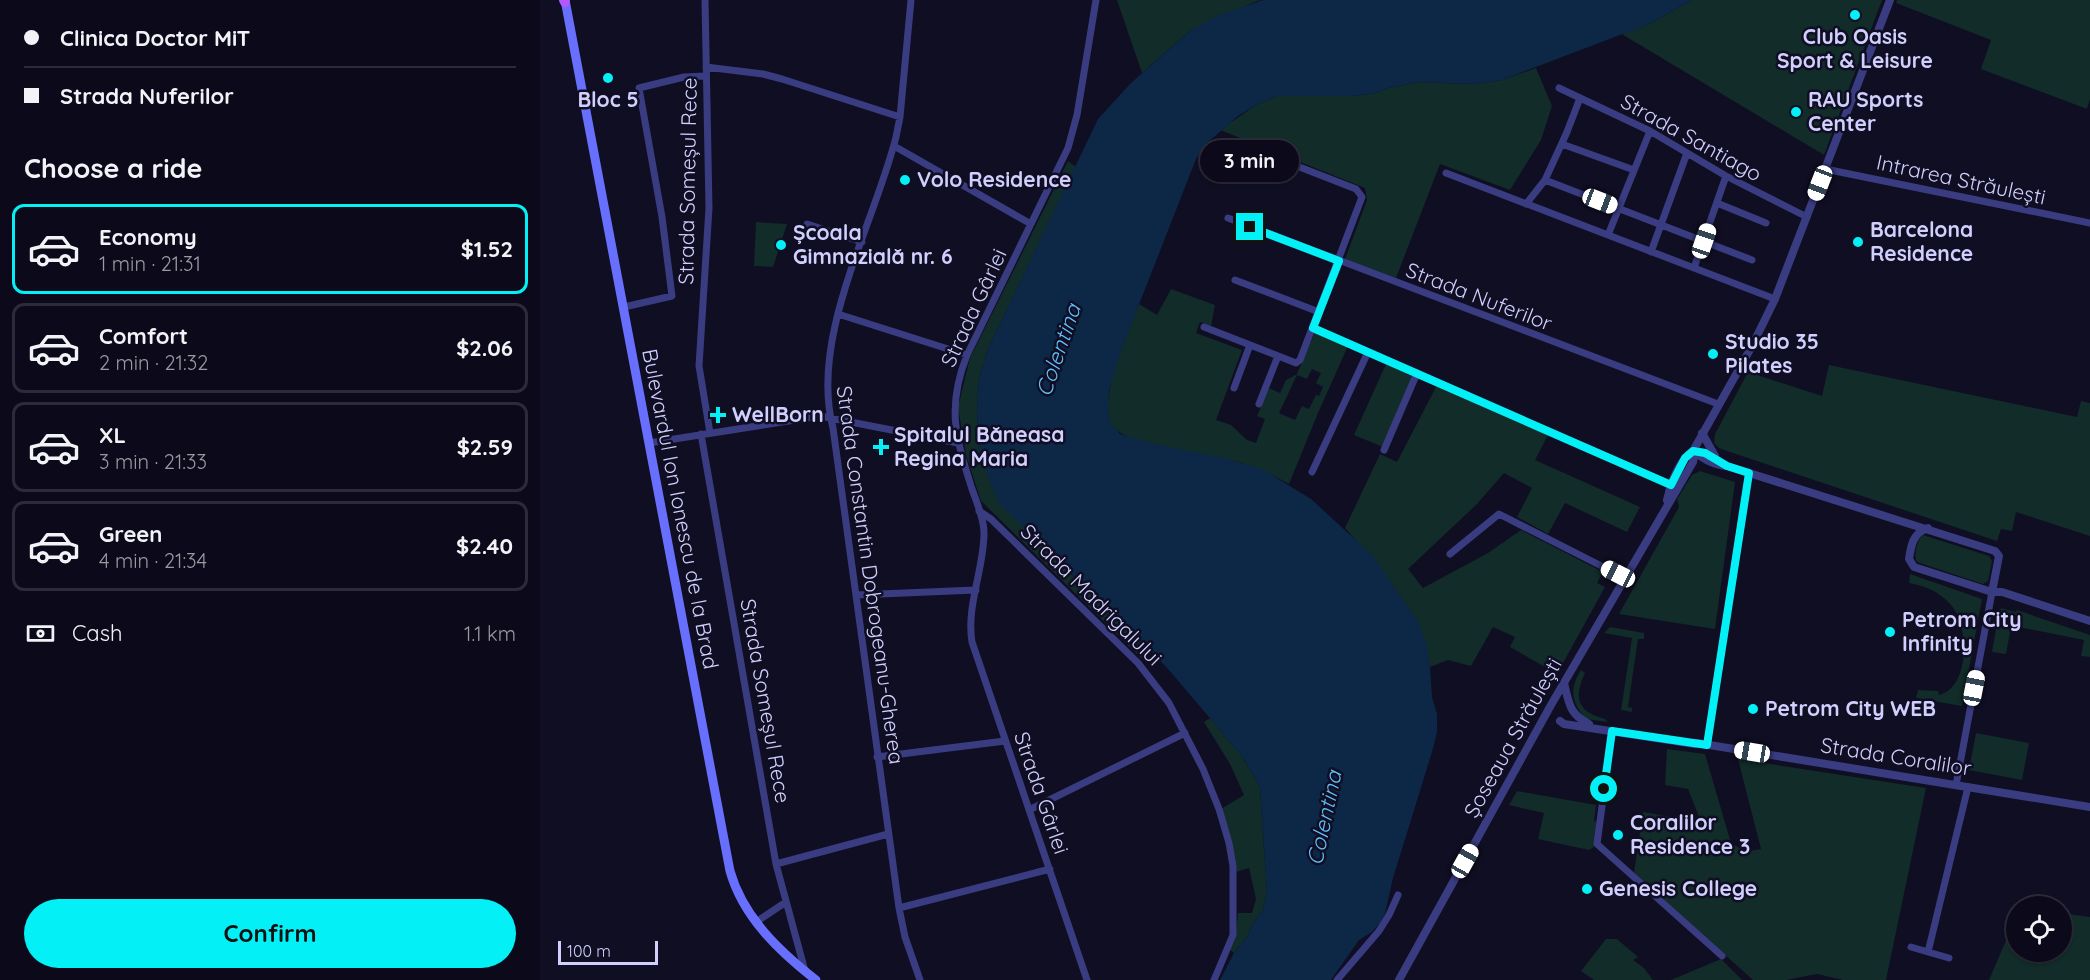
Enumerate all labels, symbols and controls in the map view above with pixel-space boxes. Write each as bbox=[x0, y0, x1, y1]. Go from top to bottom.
marker: Club Oasis Sport & Leisure bbox=[1848, 8, 1862, 22]
place label: Club Oasis Sport & Leisure bbox=[1777, 23, 1933, 73]
text: Clinica Doctor MiT bbox=[60, 24, 250, 52]
marker: Bloc 5 bbox=[601, 71, 615, 85]
street label: Strada Someșul Rece bbox=[672, 77, 702, 285]
text: Strada Nuferilor bbox=[60, 82, 234, 110]
place label: Bloc 5 bbox=[577, 86, 639, 112]
place label: RAU Sports Center bbox=[1808, 86, 1923, 136]
street label: Strada Santiago bbox=[1617, 88, 1766, 187]
marker: RAU Sports Center bbox=[1789, 105, 1803, 119]
callout: 3 min bbox=[1200, 140, 1300, 182]
text: 3 min bbox=[1224, 148, 1275, 173]
street label: Intrarea Străulești bbox=[1874, 148, 2048, 210]
text: Choose a ride bbox=[24, 151, 202, 185]
car bbox=[1805, 163, 1835, 203]
place label: Volo Residence bbox=[917, 166, 1072, 192]
marker: Volo Residence bbox=[898, 173, 912, 187]
car bbox=[1580, 186, 1620, 216]
route end bbox=[1236, 213, 1263, 240]
place label: Barcelona Residence bbox=[1870, 216, 1973, 266]
place label: Școala Gimnazială nr. 6 bbox=[793, 219, 953, 269]
car bbox=[1690, 221, 1718, 261]
icon: car bbox=[27, 222, 81, 276]
text: Economy bbox=[99, 223, 197, 251]
text: $1.52 bbox=[461, 235, 513, 263]
marker: Barcelona Residence bbox=[1851, 235, 1865, 249]
marker: Școala Gimnazială nr. 6 bbox=[774, 238, 788, 252]
street label: Strada Gârlei bbox=[934, 244, 1012, 371]
text: 1 min · 21:31 bbox=[99, 251, 201, 276]
street label: Strada Nuferilor bbox=[1403, 256, 1556, 336]
water label: Colentina bbox=[1029, 299, 1087, 400]
icon: car bbox=[27, 321, 81, 375]
text: Comfort bbox=[99, 322, 188, 350]
place label: Studio 35 Pilates bbox=[1725, 328, 1819, 378]
text: $2.06 bbox=[456, 334, 513, 362]
street label: Bulevardul Ion Ionescu de la Brad bbox=[637, 346, 725, 671]
marker: Studio 35 Pilates bbox=[1706, 347, 1720, 361]
text: 2 min · 21:32 bbox=[99, 350, 208, 375]
street label: Strada Constantin Dobrogeanu-Gherea bbox=[832, 384, 910, 766]
place label: WellBorn bbox=[732, 401, 824, 427]
marker: WellBorn bbox=[709, 406, 727, 424]
icon: car bbox=[27, 420, 81, 474]
text: XL bbox=[99, 421, 126, 449]
place label: Spitalul Băneasa Regina Maria bbox=[894, 421, 1065, 471]
text: $2.59 bbox=[457, 433, 513, 461]
marker: Spitalul Băneasa Regina Maria bbox=[872, 438, 890, 456]
text: 3 min · 21:33 bbox=[99, 449, 207, 474]
street label: Strada Madrigalului bbox=[1015, 518, 1168, 671]
icon: car bbox=[27, 519, 81, 573]
text: Green bbox=[99, 520, 162, 548]
text: $2.40 bbox=[456, 532, 513, 560]
text: 4 min · 21:34 bbox=[99, 548, 207, 573]
car bbox=[1598, 558, 1638, 590]
street label: Strada Someșul Rece bbox=[735, 597, 797, 805]
place label: Petrom City Infinity bbox=[1902, 606, 2021, 656]
icon: cash bbox=[24, 617, 57, 650]
text: Cash bbox=[72, 619, 123, 647]
text: 1.1 km bbox=[464, 621, 516, 646]
marker: Petrom City Infinity bbox=[1883, 625, 1897, 639]
street label: Șoseaua Străulești bbox=[1458, 653, 1567, 822]
car bbox=[1962, 669, 1986, 707]
place label: Petrom City WEB bbox=[1765, 695, 1936, 721]
marker: Petrom City WEB bbox=[1746, 702, 1760, 716]
street label: Strada Gârlei bbox=[1009, 728, 1075, 857]
street label: Strada Coralilor bbox=[1819, 731, 1973, 781]
car bbox=[1733, 740, 1771, 764]
water label: Colentina bbox=[1300, 767, 1348, 868]
route start bbox=[1590, 775, 1617, 802]
place label: Coralilor Residence 3 bbox=[1630, 809, 1750, 859]
marker: Coralilor Residence 3 bbox=[1611, 828, 1625, 842]
car bbox=[1448, 841, 1482, 881]
place label: Genesis College bbox=[1599, 875, 1757, 901]
marker: Genesis College bbox=[1580, 882, 1594, 896]
map controls bbox=[2006, 896, 2072, 962]
button: locate bbox=[2006, 896, 2072, 962]
button: Confirm bbox=[24, 899, 516, 968]
scale bar bbox=[558, 938, 658, 966]
text: 100 m bbox=[567, 941, 611, 961]

